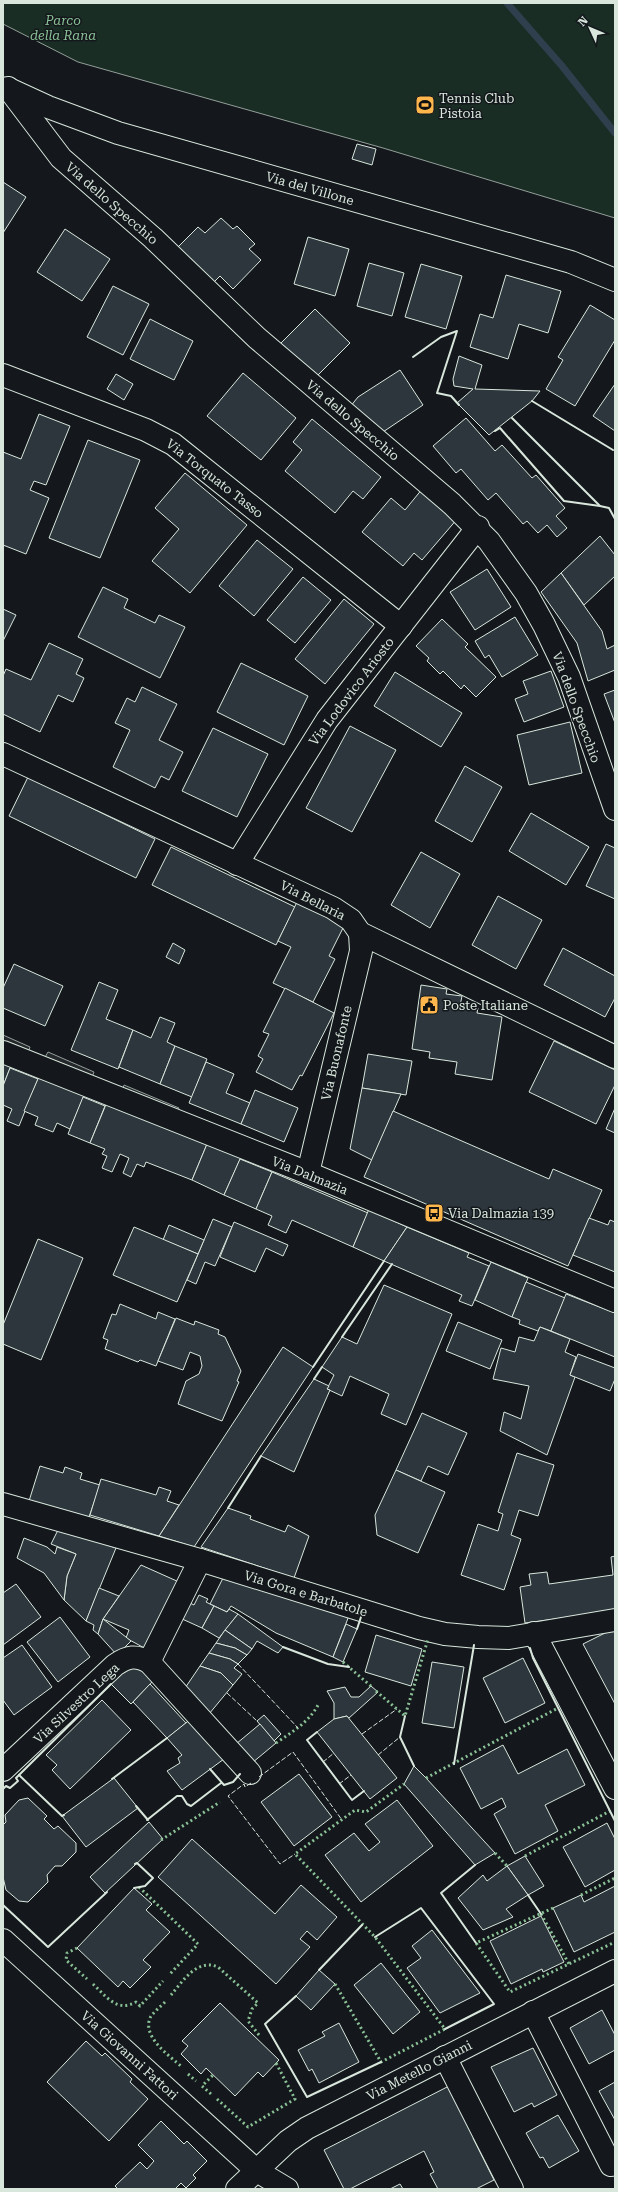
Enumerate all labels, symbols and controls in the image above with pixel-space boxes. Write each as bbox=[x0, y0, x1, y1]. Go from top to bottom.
north arrow bbox=[570, 8, 610, 48]
park label: Parco della Rana bbox=[30, 13, 96, 43]
text: N bbox=[576, 13, 591, 29]
place label: Tennis Club Pistoia bbox=[439, 91, 514, 121]
sports icon: Tennis Club Pistoia bbox=[414, 94, 436, 116]
street label: Via dello Specchio bbox=[63, 159, 161, 247]
street label: Via del Villone bbox=[264, 169, 356, 208]
street label: Via dello Specchio bbox=[303, 377, 402, 464]
street label: Via Torquato Tasso bbox=[163, 436, 266, 521]
street label: Via Lodovico Ariosto bbox=[306, 634, 397, 748]
street label: Via dello Specchio bbox=[549, 650, 604, 765]
street label: Via Bellaria bbox=[278, 878, 348, 923]
public building icon: Poste Italiane bbox=[418, 994, 440, 1016]
place label: Poste Italiane bbox=[443, 998, 528, 1013]
street label: Via Buonafonte bbox=[318, 1004, 355, 1102]
street label: Via Dalmazia bbox=[270, 1153, 350, 1198]
bus stop icon: Via Dalmazia 139 bbox=[423, 1202, 445, 1224]
place label: Via Dalmazia 139 bbox=[448, 1206, 554, 1221]
street label: Via Gora e Barbatole bbox=[242, 1568, 369, 1619]
street label: Via Silvestro Lega bbox=[31, 1660, 122, 1747]
street label: Via Giovanni Fattori bbox=[78, 2008, 181, 2103]
street label: Via Metello Gianni bbox=[364, 2037, 474, 2103]

